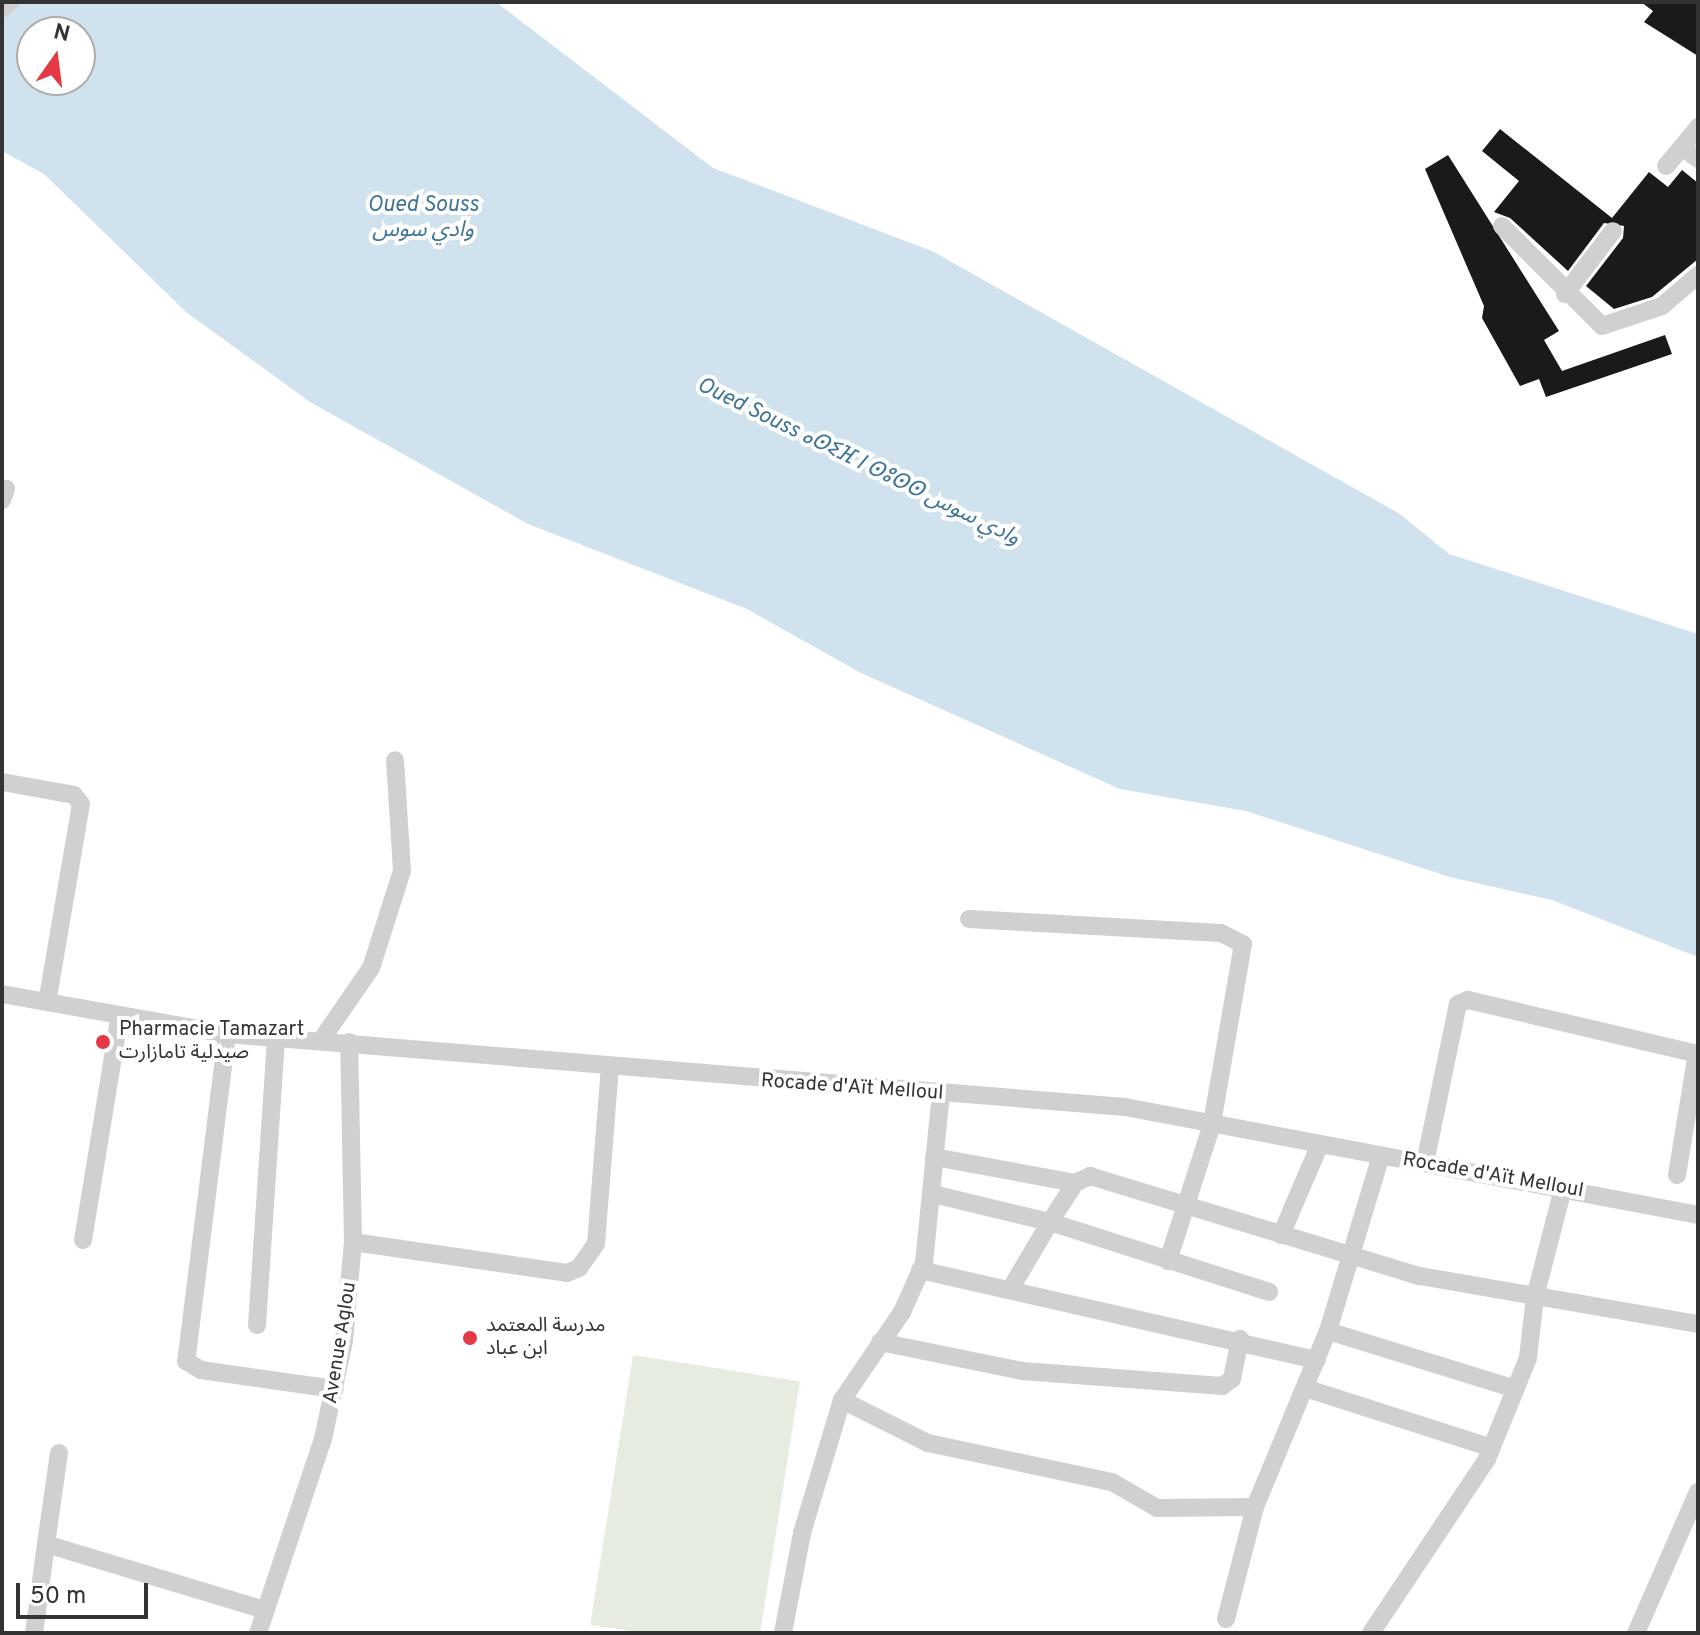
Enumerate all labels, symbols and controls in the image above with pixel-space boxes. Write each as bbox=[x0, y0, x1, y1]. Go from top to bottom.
north arrow bbox=[16, 16, 96, 96]
text: N bbox=[51, 19, 72, 49]
water label: Oued Souss وادي سوس bbox=[367, 192, 479, 244]
water label: Oued Souss ⴰⵙⵉⴼ ⵏ ⵙⵓⵙⵙ وادي سوس bbox=[692, 372, 1024, 552]
place label: Pharmacie Tamazart صيدلية تامازارت bbox=[119, 1018, 305, 1065]
marker: Pharmacie Tamazart صيدلية تامازارت bbox=[94, 1033, 112, 1051]
street label: Rocade d'Aït Melloul bbox=[760, 1070, 944, 1106]
street label: Rocade d'Aït Melloul bbox=[1401, 1148, 1585, 1204]
street label: Avenue Aglou bbox=[319, 1280, 363, 1406]
place label: مدرسة المعتمد ابن عباد bbox=[486, 1314, 606, 1361]
marker: مدرسة المعتمد ابن عباد bbox=[461, 1329, 479, 1347]
scale bar bbox=[20, 1567, 152, 1617]
text: 50 m bbox=[30, 1582, 86, 1612]

